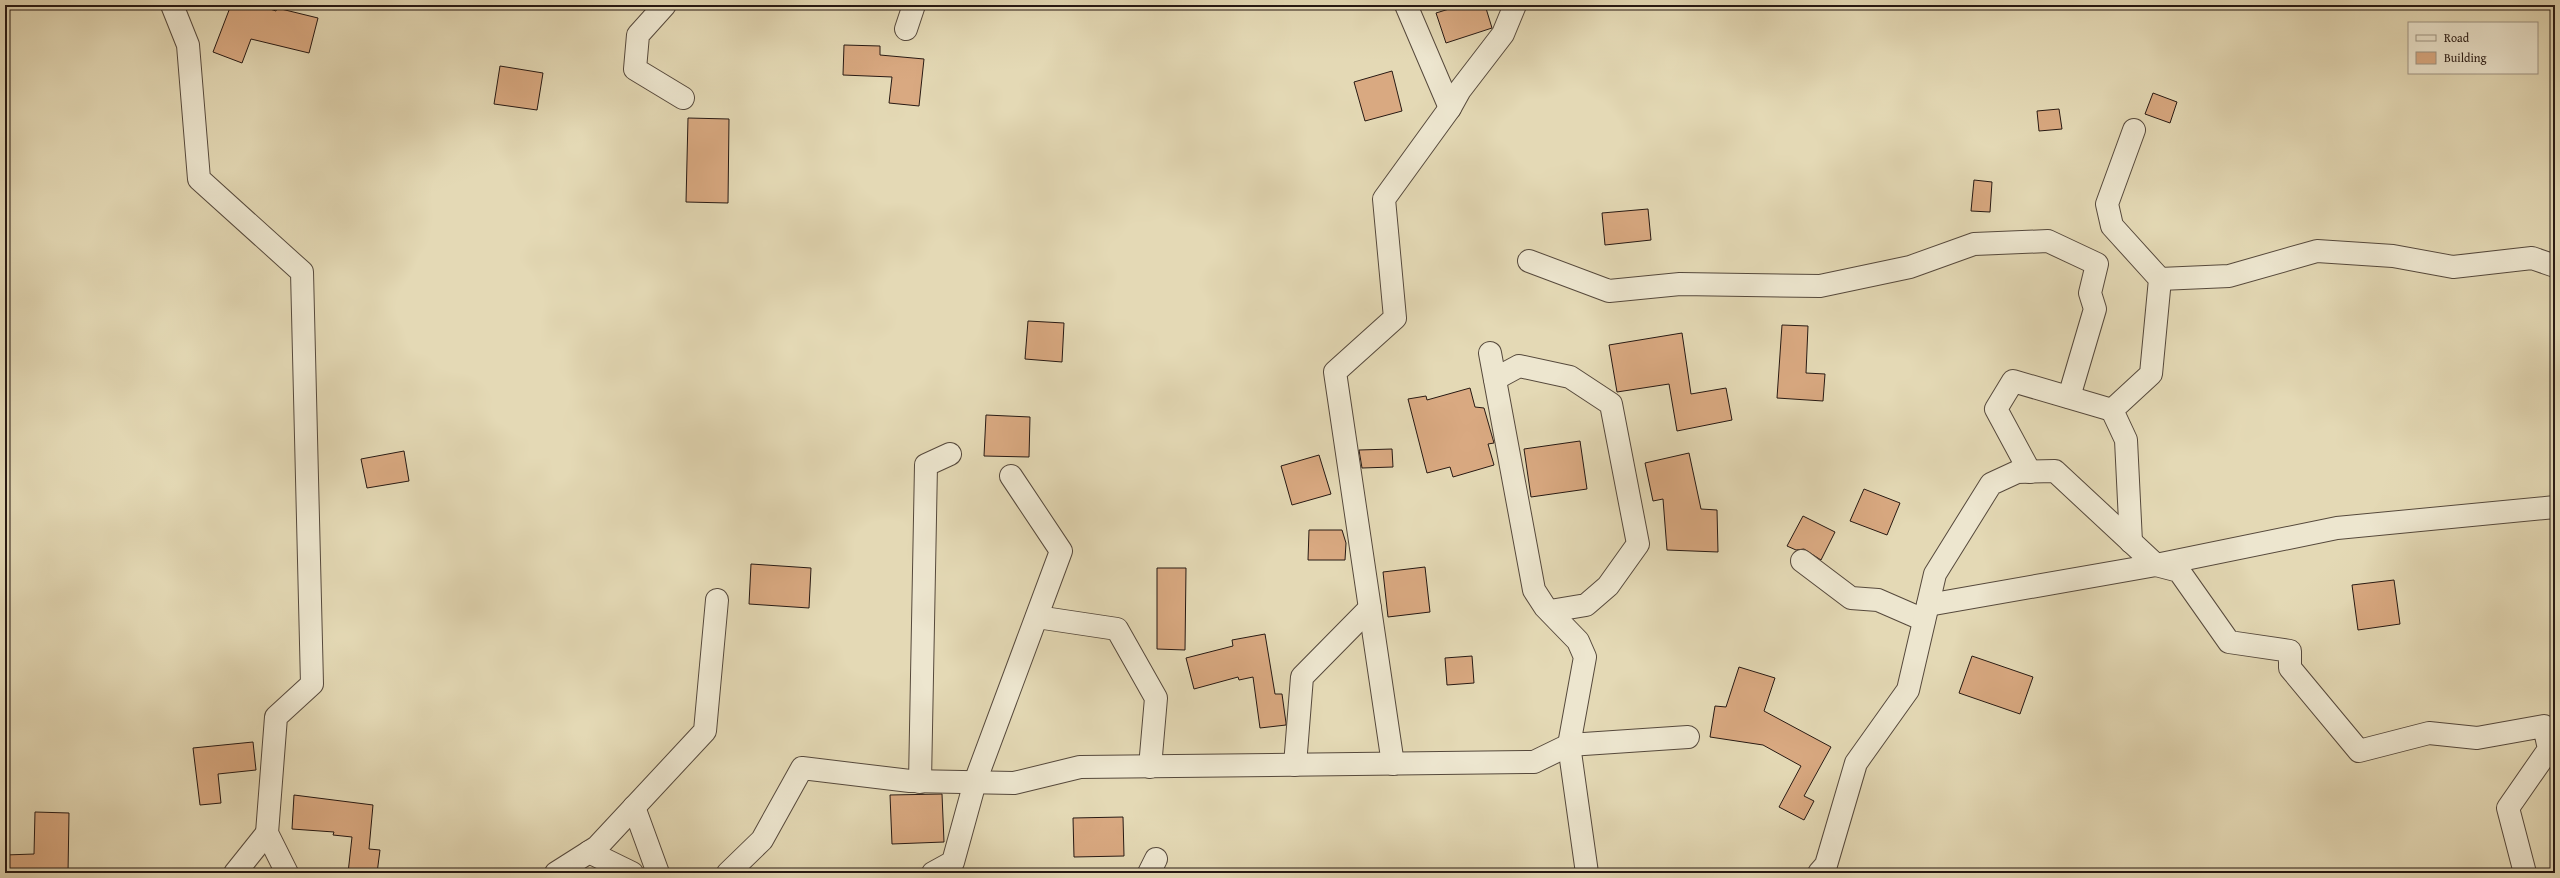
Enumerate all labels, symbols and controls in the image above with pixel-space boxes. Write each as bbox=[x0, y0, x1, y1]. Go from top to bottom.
legend bbox=[2408, 22, 2538, 74]
text: Road bbox=[2444, 29, 2470, 46]
text: Building bbox=[2444, 49, 2487, 66]

